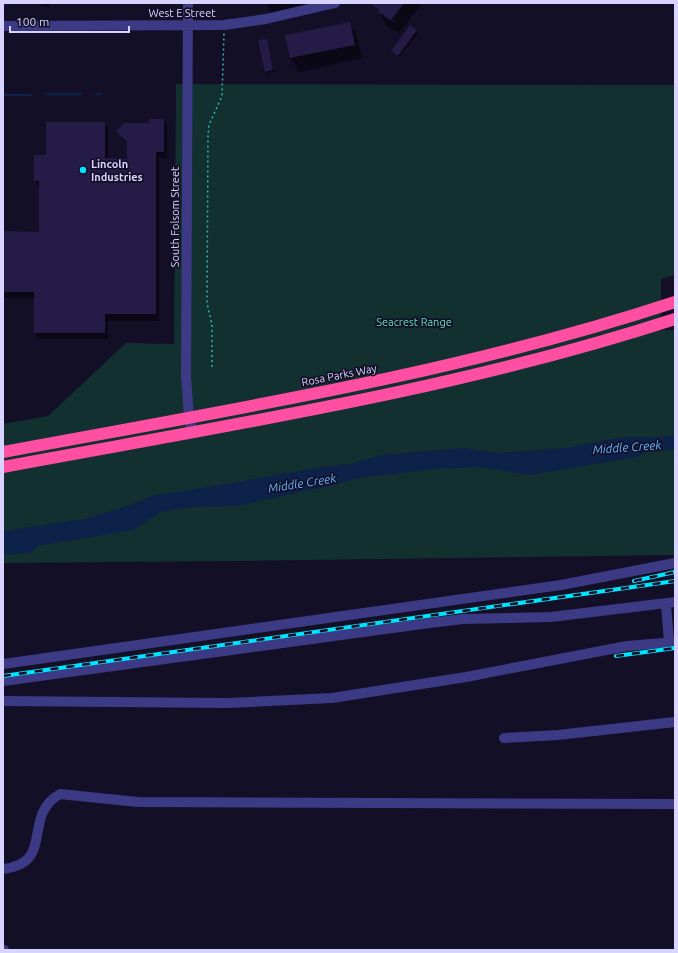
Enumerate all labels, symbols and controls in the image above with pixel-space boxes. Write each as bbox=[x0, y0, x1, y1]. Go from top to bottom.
street label: West E Street bbox=[148, 7, 216, 19]
scale bar bbox=[10, 8, 129, 34]
text: 100 m bbox=[16, 15, 49, 28]
place label: Lincoln Industries bbox=[91, 158, 143, 183]
marker: Lincoln Industries bbox=[78, 165, 88, 175]
street label: South Folsom Street bbox=[169, 166, 181, 267]
park label: Seacrest Range bbox=[376, 316, 452, 328]
street label: Rosa Parks Way bbox=[300, 362, 378, 388]
water label: Middle Creek bbox=[592, 438, 663, 456]
water label: Middle Creek bbox=[267, 471, 338, 495]

